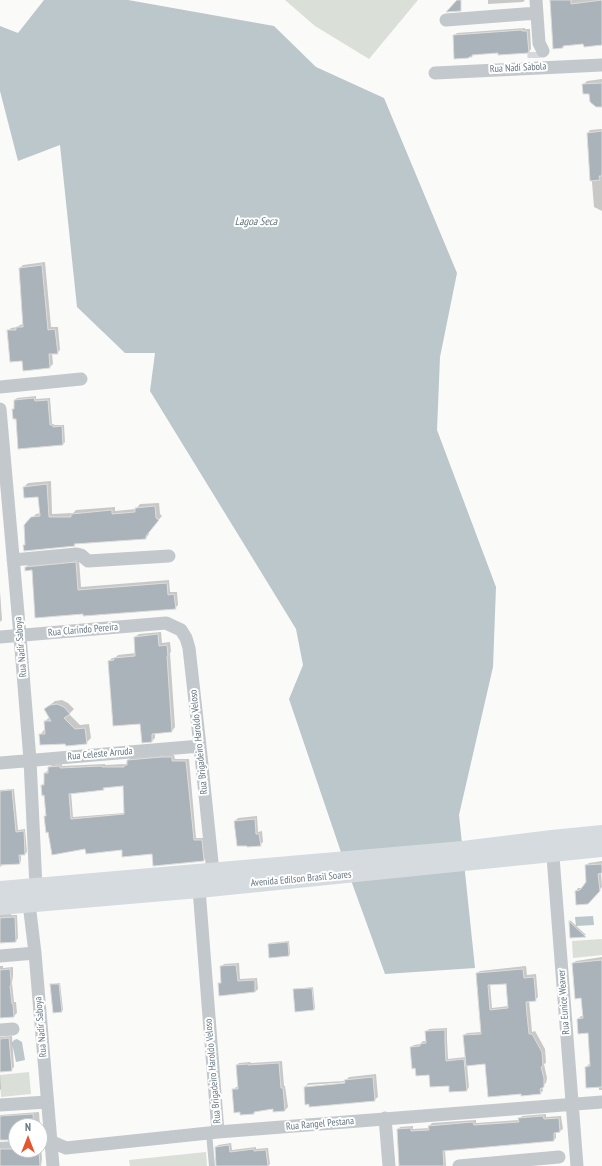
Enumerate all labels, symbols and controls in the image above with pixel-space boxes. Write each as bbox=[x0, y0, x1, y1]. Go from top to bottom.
street label: Rua Nadi Sabola bbox=[489, 61, 547, 75]
water label: Lagoa Seca bbox=[235, 215, 277, 229]
street label: Rua Nadir Saboya bbox=[12, 616, 30, 678]
street label: Rua Clarindo Pereira bbox=[47, 621, 119, 639]
street label: Rua Brigadeiro Haroldo Veloso bbox=[188, 689, 210, 795]
street label: Rua Celeste Arruda bbox=[67, 745, 133, 763]
street label: Avenida Edilson Brasil Soares bbox=[250, 869, 352, 889]
street label: Rua Eunice Weaver bbox=[556, 969, 572, 1035]
street label: Rua Nadir Saboya bbox=[32, 996, 50, 1058]
street label: Rua Brigadeiro Haroldo Veloso bbox=[202, 1018, 224, 1124]
street label: Rua Rangel Pestana bbox=[285, 1115, 355, 1133]
north arrow bbox=[8, 1118, 48, 1158]
text: N bbox=[25, 1120, 31, 1134]

